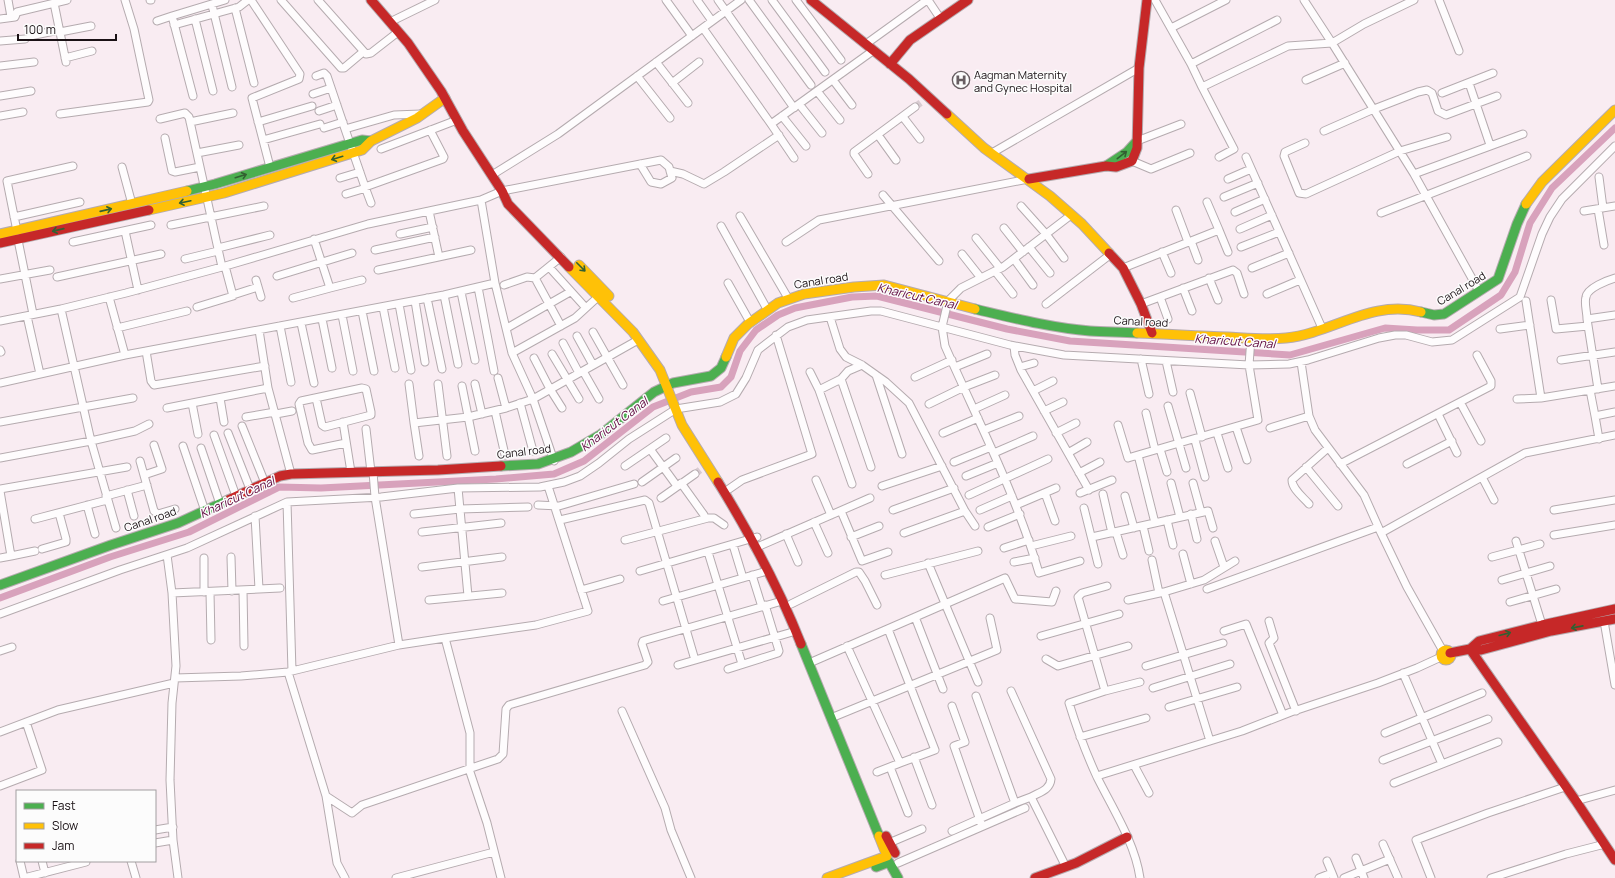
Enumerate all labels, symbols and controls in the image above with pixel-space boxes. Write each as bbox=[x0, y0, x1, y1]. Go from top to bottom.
scale bar bbox=[18, 16, 116, 42]
text: 100 m bbox=[24, 21, 56, 38]
place label: Aagman Maternity and Gynec Hospital bbox=[974, 67, 1072, 95]
hospital icon: Aagman Maternity and Gynec Hospital bbox=[951, 70, 971, 90]
one-way arrow bbox=[1117, 150, 1128, 159]
one-way arrow bbox=[330, 155, 343, 162]
one-way arrow bbox=[235, 172, 248, 179]
one-way arrow bbox=[179, 199, 192, 207]
one-way arrow bbox=[99, 205, 112, 213]
one-way arrow bbox=[52, 227, 65, 235]
one-way arrow bbox=[576, 262, 586, 272]
street label: Canal road bbox=[793, 268, 849, 292]
street label: Canal road bbox=[1434, 268, 1488, 308]
water label: Kharicut Canal bbox=[876, 279, 960, 314]
street label: Canal road bbox=[1113, 312, 1169, 330]
water label: Kharicut Canal bbox=[1194, 330, 1278, 352]
water label: Kharicut Canal bbox=[577, 392, 653, 455]
street label: Canal road bbox=[496, 440, 552, 462]
water label: Kharicut Canal bbox=[197, 471, 279, 522]
street label: Canal road bbox=[122, 503, 178, 535]
one-way arrow bbox=[1571, 623, 1584, 631]
one-way arrow bbox=[1498, 630, 1511, 638]
legend bbox=[16, 790, 156, 862]
text: Fast bbox=[52, 797, 76, 814]
text: Slow bbox=[52, 817, 78, 834]
text: Jam bbox=[52, 837, 74, 854]

